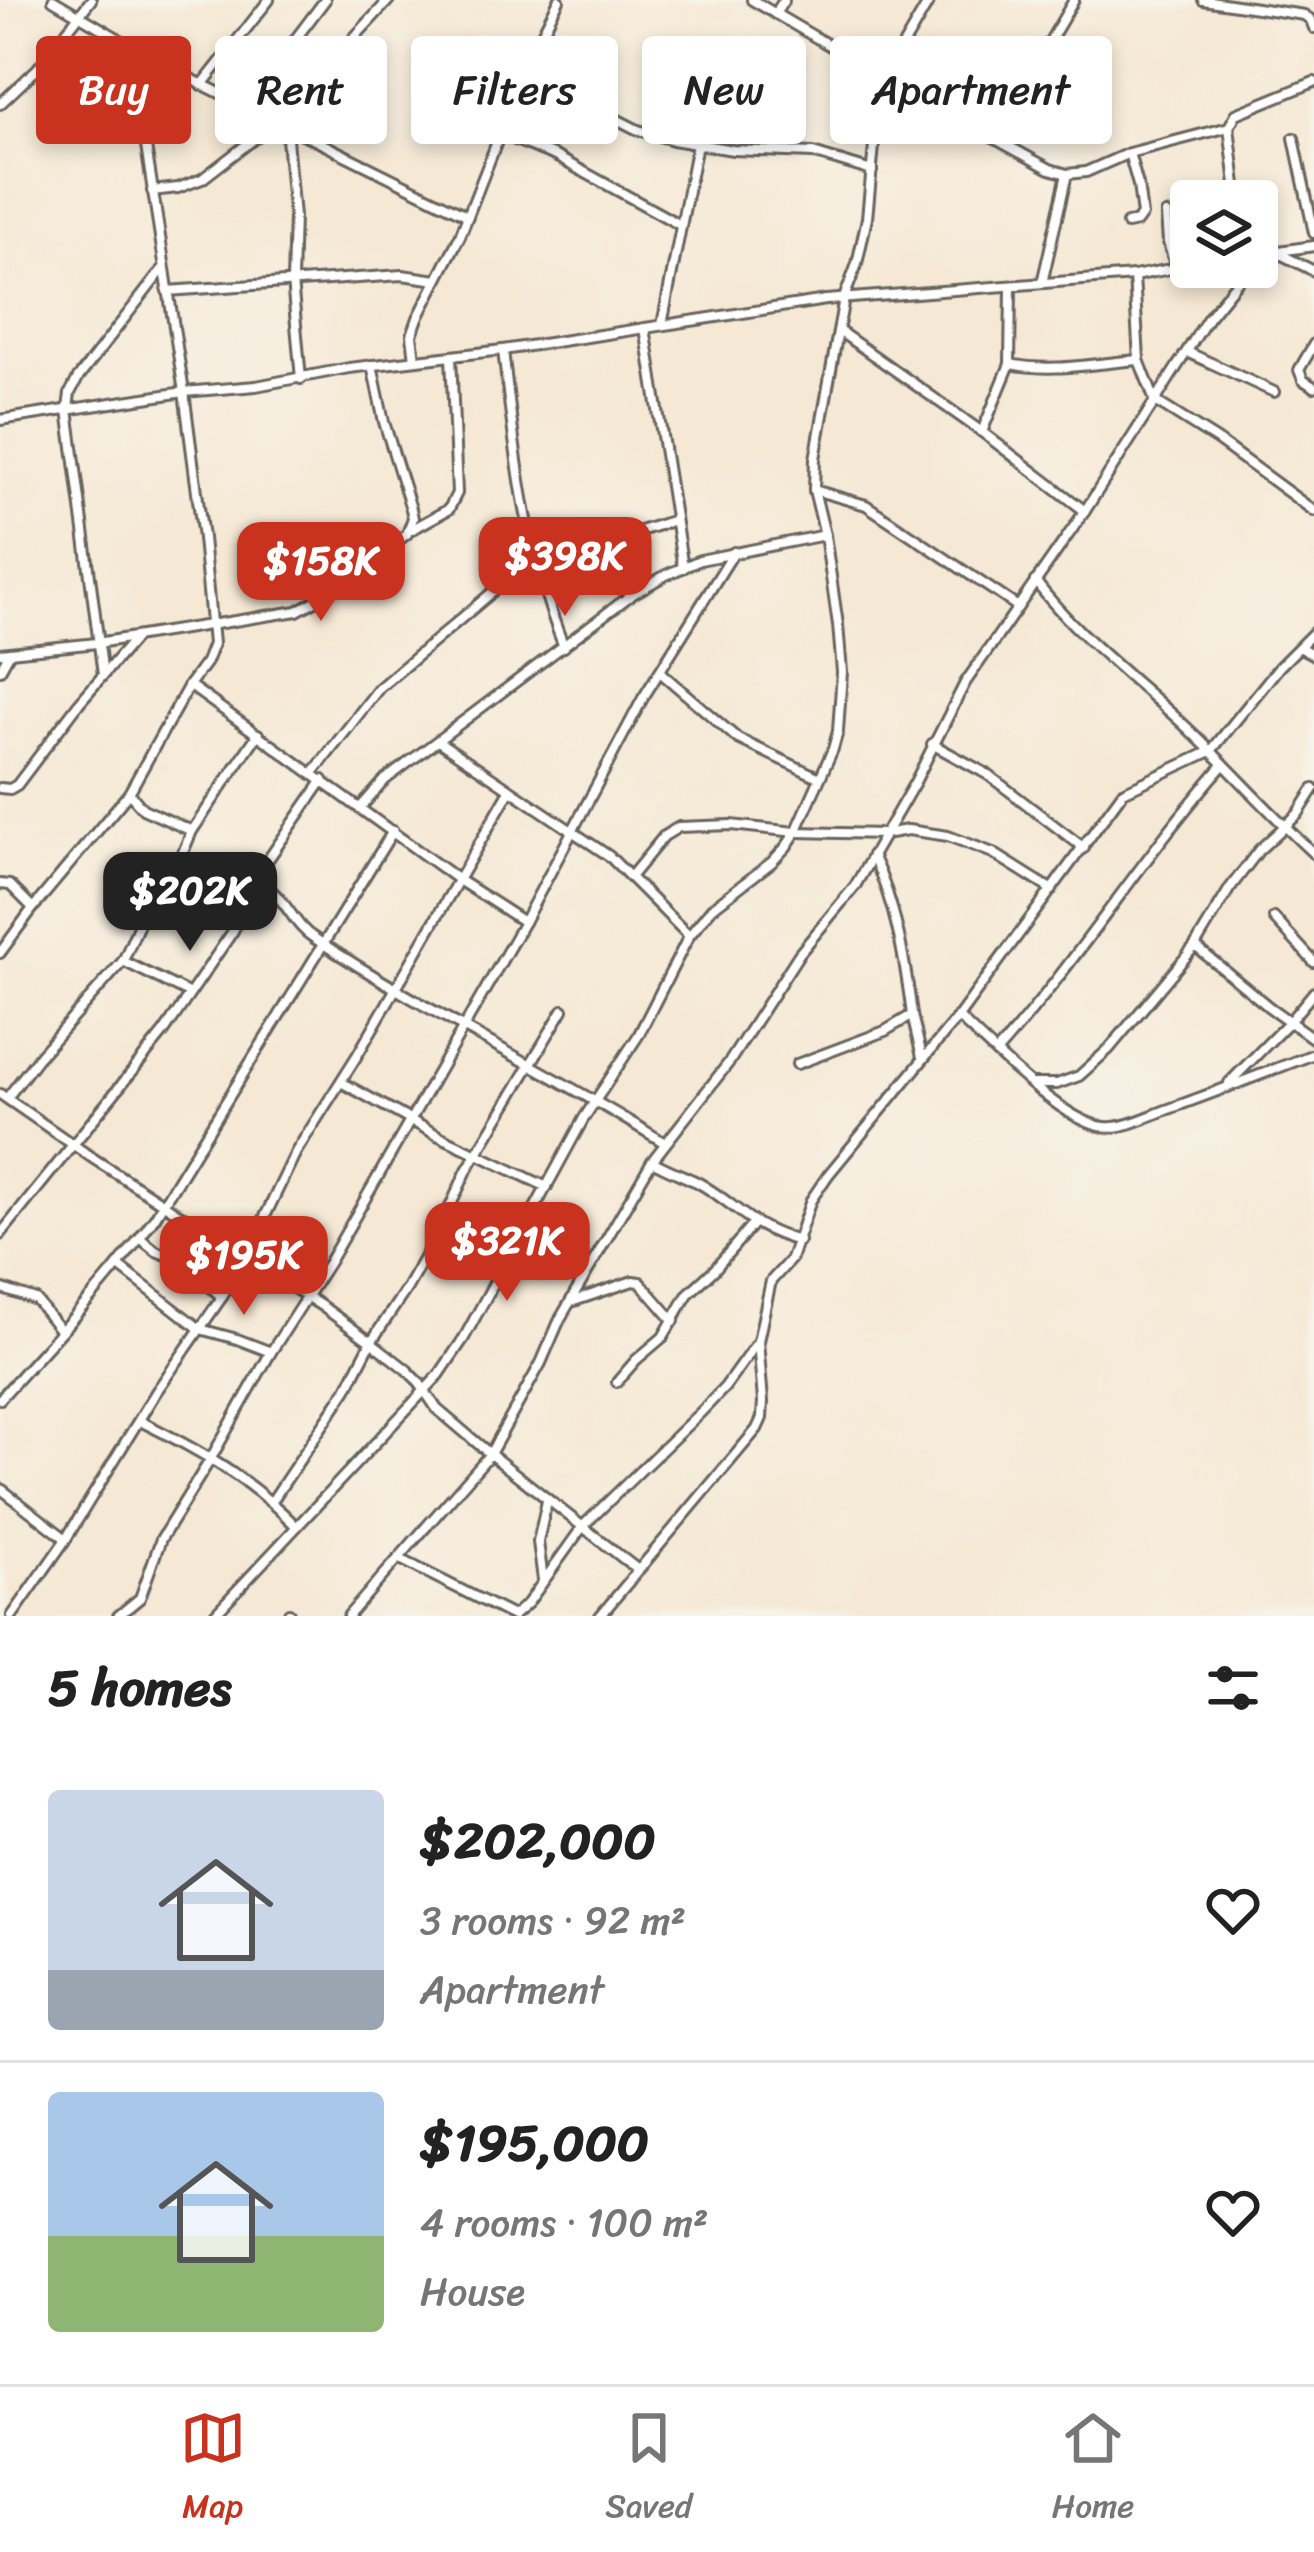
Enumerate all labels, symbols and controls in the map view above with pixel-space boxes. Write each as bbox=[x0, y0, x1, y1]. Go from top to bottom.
chip: Buy bbox=[36, 36, 191, 144]
chip: Rent bbox=[215, 36, 387, 144]
chip: Filters bbox=[411, 36, 618, 144]
chip: New bbox=[642, 36, 806, 144]
chip: Apartment bbox=[830, 36, 1112, 144]
map controls bbox=[1170, 180, 1278, 288]
button: layers bbox=[1170, 180, 1278, 288]
pin: $398K bbox=[481, 517, 649, 619]
text: $398K bbox=[506, 521, 624, 590]
pin: $158K bbox=[237, 522, 405, 624]
text: $158K bbox=[264, 526, 378, 595]
pin: $202K bbox=[106, 852, 274, 954]
text: $202K bbox=[130, 856, 250, 925]
pin: $321K bbox=[423, 1202, 591, 1304]
text: $321K bbox=[452, 1206, 562, 1275]
pin: $195K bbox=[160, 1216, 328, 1318]
text: $195K bbox=[187, 1220, 301, 1289]
text: 5 homes bbox=[48, 1643, 231, 1733]
icon: filters bbox=[1200, 1655, 1266, 1721]
text: $202,000 bbox=[420, 1796, 656, 1886]
icon: home bbox=[144, 1838, 288, 1982]
icon: heart bbox=[1200, 1877, 1266, 1943]
text: 3 rooms · 92 m² bbox=[420, 1886, 686, 1955]
text: Apartment bbox=[420, 1955, 604, 2024]
text: $195,000 bbox=[420, 2098, 649, 2188]
icon: home bbox=[144, 2140, 288, 2284]
icon: heart bbox=[1200, 2179, 1266, 2245]
text: 4 rooms · 100 m² bbox=[420, 2188, 708, 2257]
text: House bbox=[420, 2257, 525, 2326]
tab: Map bbox=[180, 2405, 246, 2535]
tab: Saved bbox=[605, 2405, 692, 2535]
tab: Home bbox=[1052, 2405, 1134, 2535]

